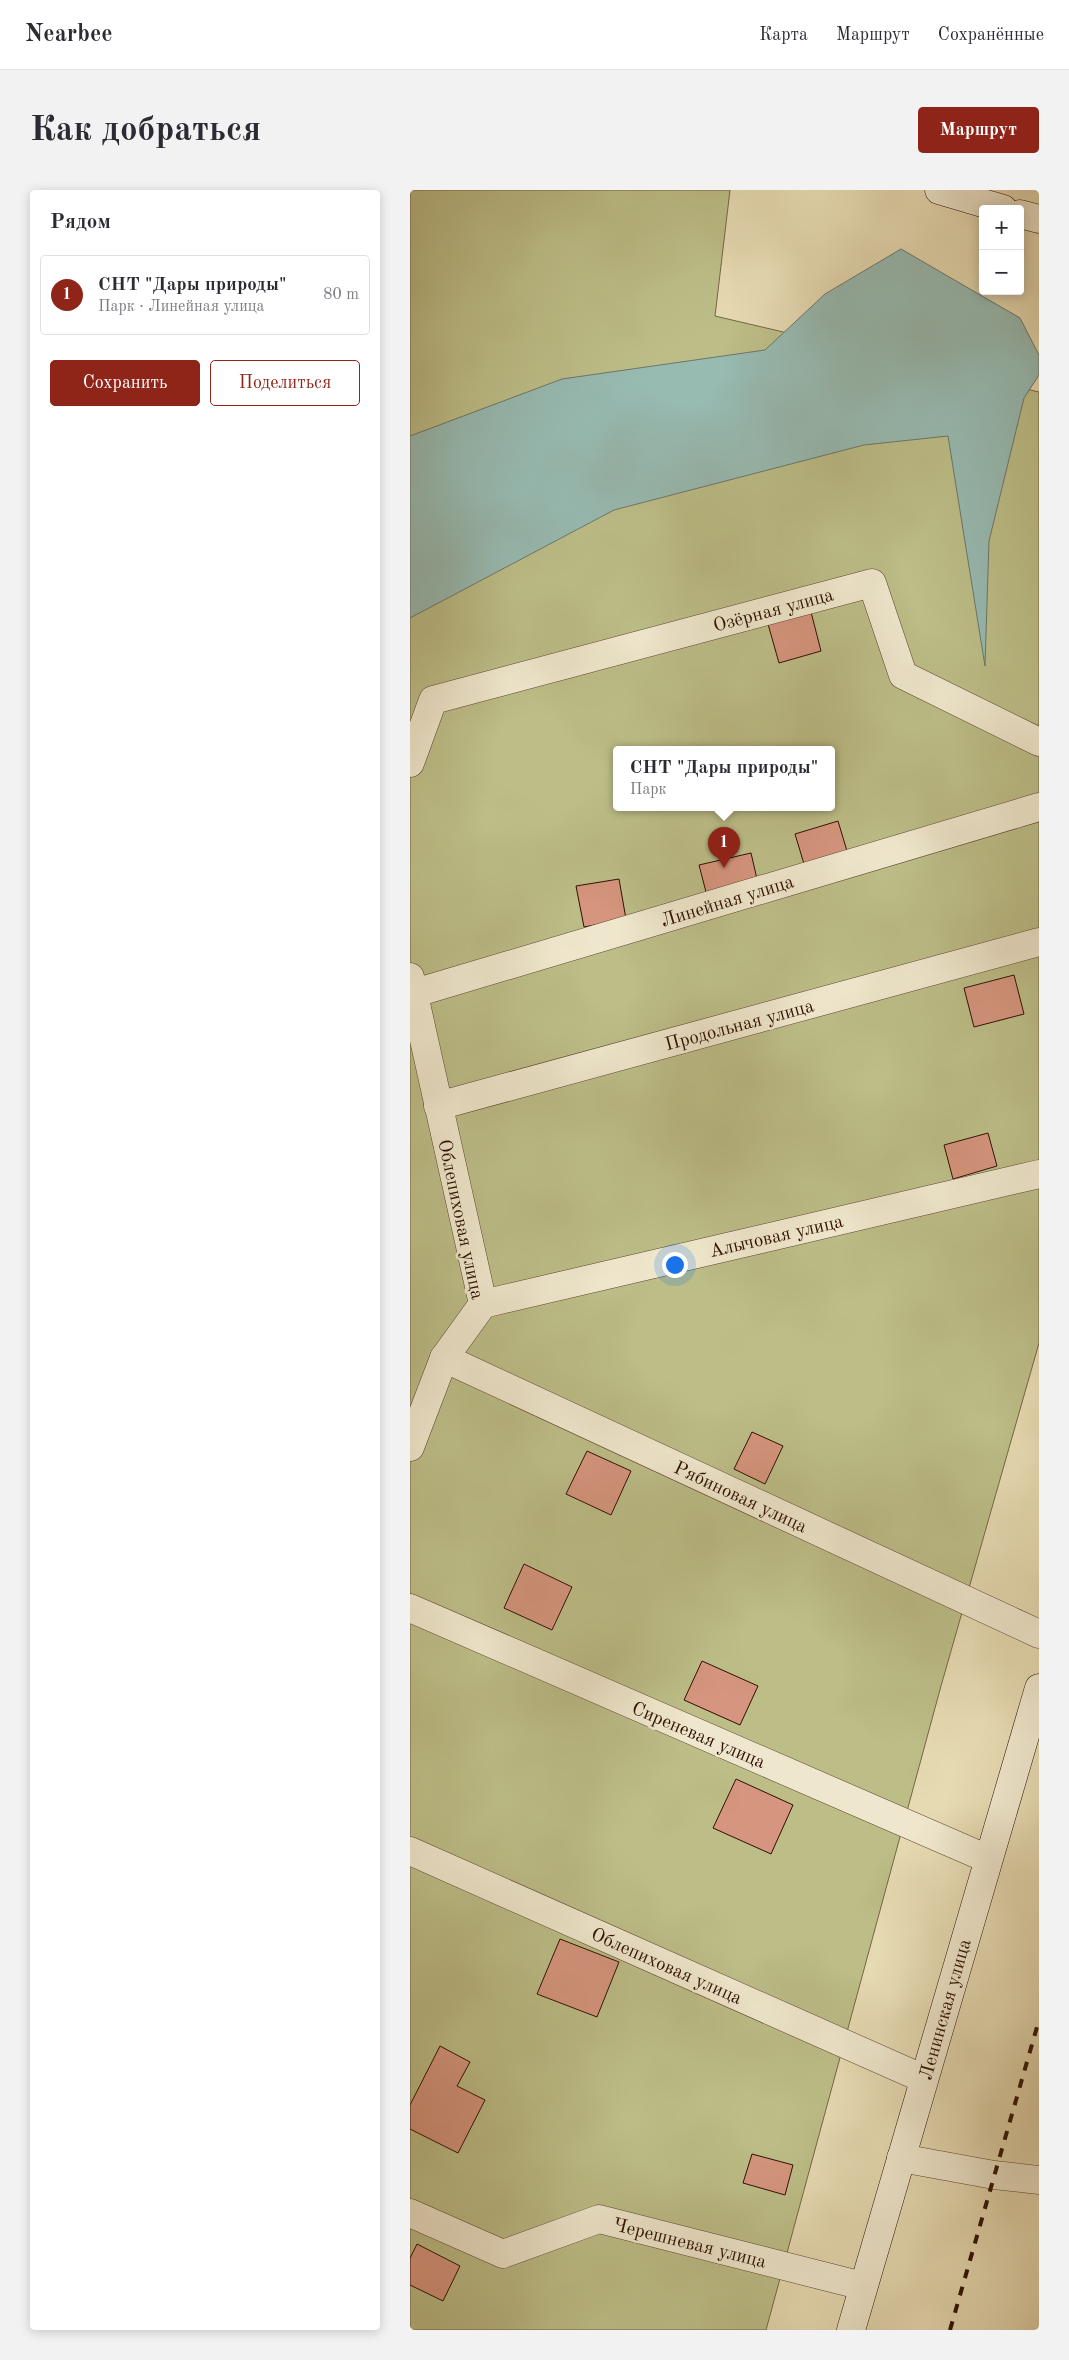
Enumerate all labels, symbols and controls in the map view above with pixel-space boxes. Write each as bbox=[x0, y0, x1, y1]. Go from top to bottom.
text: Nearbee bbox=[25, 23, 113, 47]
text: Карта bbox=[759, 26, 808, 44]
text: Маршрут bbox=[836, 26, 910, 44]
text: Сохранённые bbox=[938, 26, 1044, 44]
button: Маршрут bbox=[918, 107, 1039, 153]
text: Как добраться bbox=[30, 113, 261, 148]
map controls bbox=[979, 205, 1024, 295]
button: + bbox=[979, 205, 1024, 250]
text: Рядом bbox=[50, 212, 111, 233]
button: − bbox=[979, 250, 1024, 295]
text: СНТ "Дары природы" bbox=[98, 276, 286, 295]
text: 1 bbox=[62, 287, 72, 303]
text: 80 m bbox=[323, 287, 359, 303]
text: Парк · Линейная улица bbox=[98, 299, 264, 315]
button: Сохранить bbox=[50, 360, 200, 406]
button: Поделиться bbox=[210, 360, 360, 406]
street label: Озёрная улица bbox=[711, 586, 836, 637]
popup bbox=[613, 746, 835, 811]
text: СНТ "Дары природы" bbox=[630, 759, 818, 778]
text: Парк bbox=[630, 782, 667, 798]
pin: 1 bbox=[708, 827, 740, 868]
street label: Линейная улица bbox=[659, 873, 797, 932]
street label: Продольная улица bbox=[663, 997, 817, 1055]
street label: Облепиховая улица bbox=[433, 1138, 486, 1302]
street label: Алычовая улица bbox=[708, 1213, 846, 1262]
your location bbox=[662, 1252, 688, 1278]
street label: Рябиновая улица bbox=[670, 1459, 810, 1538]
street label: Сиреневая улица bbox=[628, 1700, 768, 1773]
street label: Облепиховая улица bbox=[588, 1925, 745, 2009]
street label: Ленинская улица bbox=[917, 1937, 976, 2082]
street label: Черешневая улица bbox=[611, 2216, 769, 2273]

